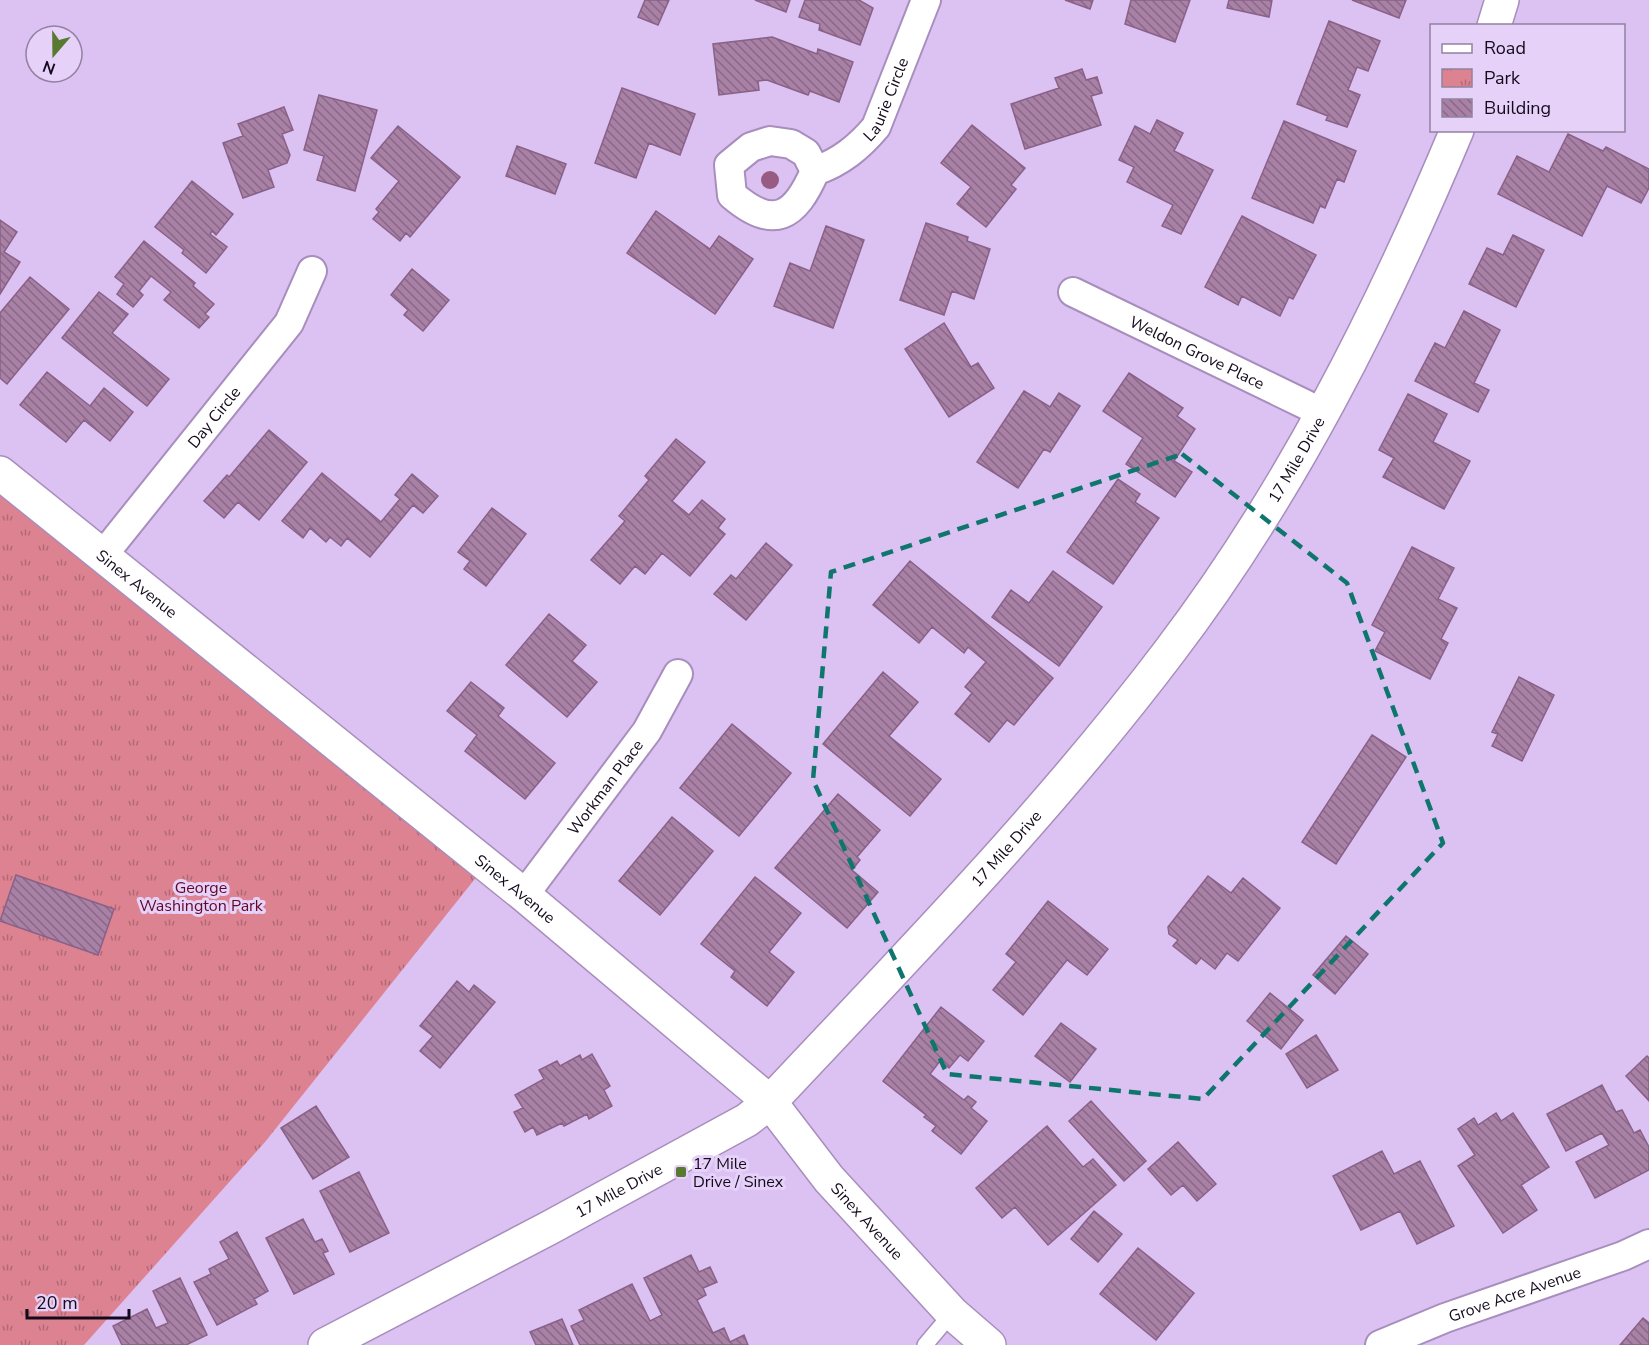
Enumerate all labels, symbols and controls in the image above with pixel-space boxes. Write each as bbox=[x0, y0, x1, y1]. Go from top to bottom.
north arrow bbox=[24, 24, 84, 84]
legend bbox=[1430, 24, 1625, 132]
text: Road bbox=[1484, 36, 1526, 60]
text: N bbox=[40, 55, 59, 80]
street label: Laurie Circle bbox=[859, 55, 914, 146]
text: Park bbox=[1484, 66, 1521, 90]
text: Building bbox=[1484, 96, 1551, 120]
street label: Weldon Grove Place bbox=[1126, 311, 1268, 395]
street label: Day Circle bbox=[183, 382, 246, 453]
street label: 17 Mile Drive bbox=[1263, 413, 1330, 507]
street label: Sinex Avenue bbox=[91, 545, 182, 624]
street label: Workman Place bbox=[563, 735, 649, 840]
street label: 17 Mile Drive bbox=[967, 806, 1047, 892]
street label: Sinex Avenue bbox=[470, 850, 560, 929]
park label: George Washington Park bbox=[139, 877, 264, 917]
place label: 17 Mile Drive / Sinex bbox=[693, 1153, 784, 1193]
street label: 17 Mile Drive bbox=[572, 1158, 666, 1224]
marker: 17 Mile Drive / Sinex bbox=[674, 1165, 688, 1179]
street label: Sinex Avenue bbox=[825, 1178, 908, 1265]
street label: Grove Acre Avenue bbox=[1446, 1262, 1584, 1328]
scale bar bbox=[27, 1282, 129, 1320]
text: 20 m bbox=[36, 1291, 78, 1315]

